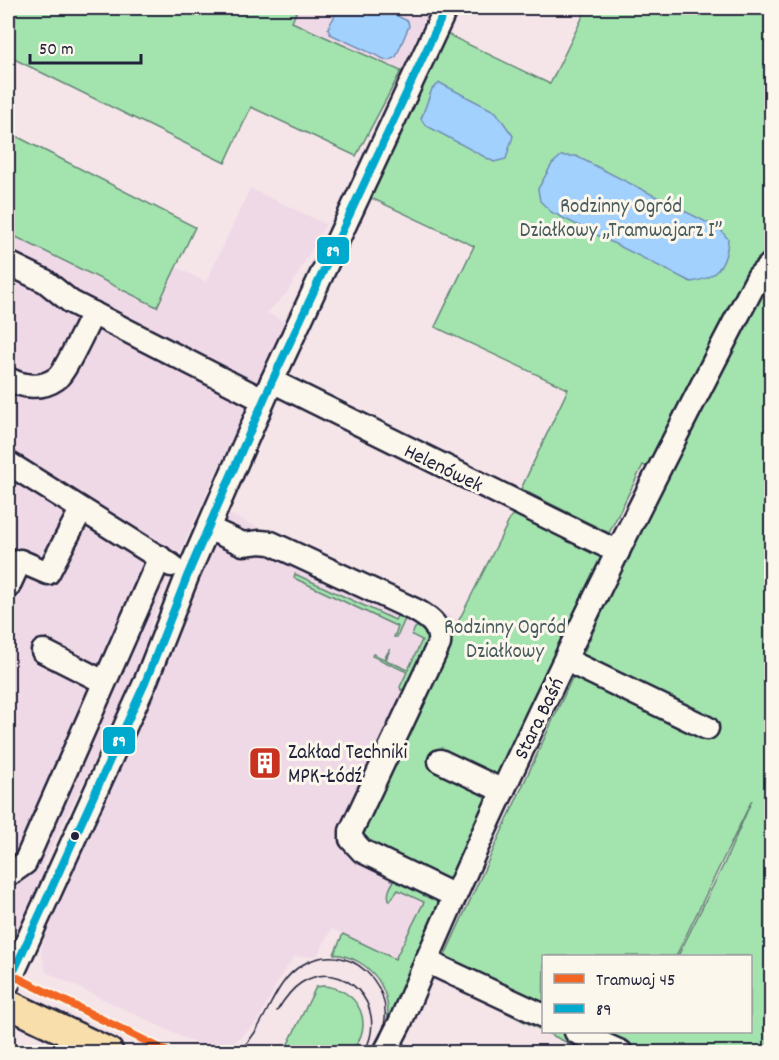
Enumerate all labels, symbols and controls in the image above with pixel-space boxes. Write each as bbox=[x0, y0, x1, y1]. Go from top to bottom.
scale bar bbox=[30, 27, 141, 65]
text: 50 m bbox=[39, 38, 74, 63]
park label: Rodzinny Ogród Działkowy „Tramwajarz I” bbox=[519, 193, 723, 247]
line badge: 89 bbox=[316, 236, 350, 265]
text: 89 bbox=[326, 241, 340, 264]
street label: Helenówek bbox=[398, 438, 487, 502]
park label: Rodzinny Ogród Działkowy bbox=[444, 614, 566, 668]
street label: Stara Baśń bbox=[508, 673, 573, 765]
line badge: 89 bbox=[102, 726, 136, 755]
text: 89 bbox=[112, 731, 126, 754]
place label: Zakład Techniki MPK-Łódź bbox=[288, 739, 407, 793]
building icon: Zakład Techniki MPK-Łódź bbox=[247, 745, 283, 781]
unlabelled marker bbox=[69, 830, 81, 842]
legend bbox=[542, 955, 752, 1033]
text: Tramwaj 45 bbox=[596, 969, 675, 994]
text: 89 bbox=[596, 999, 611, 1024]

